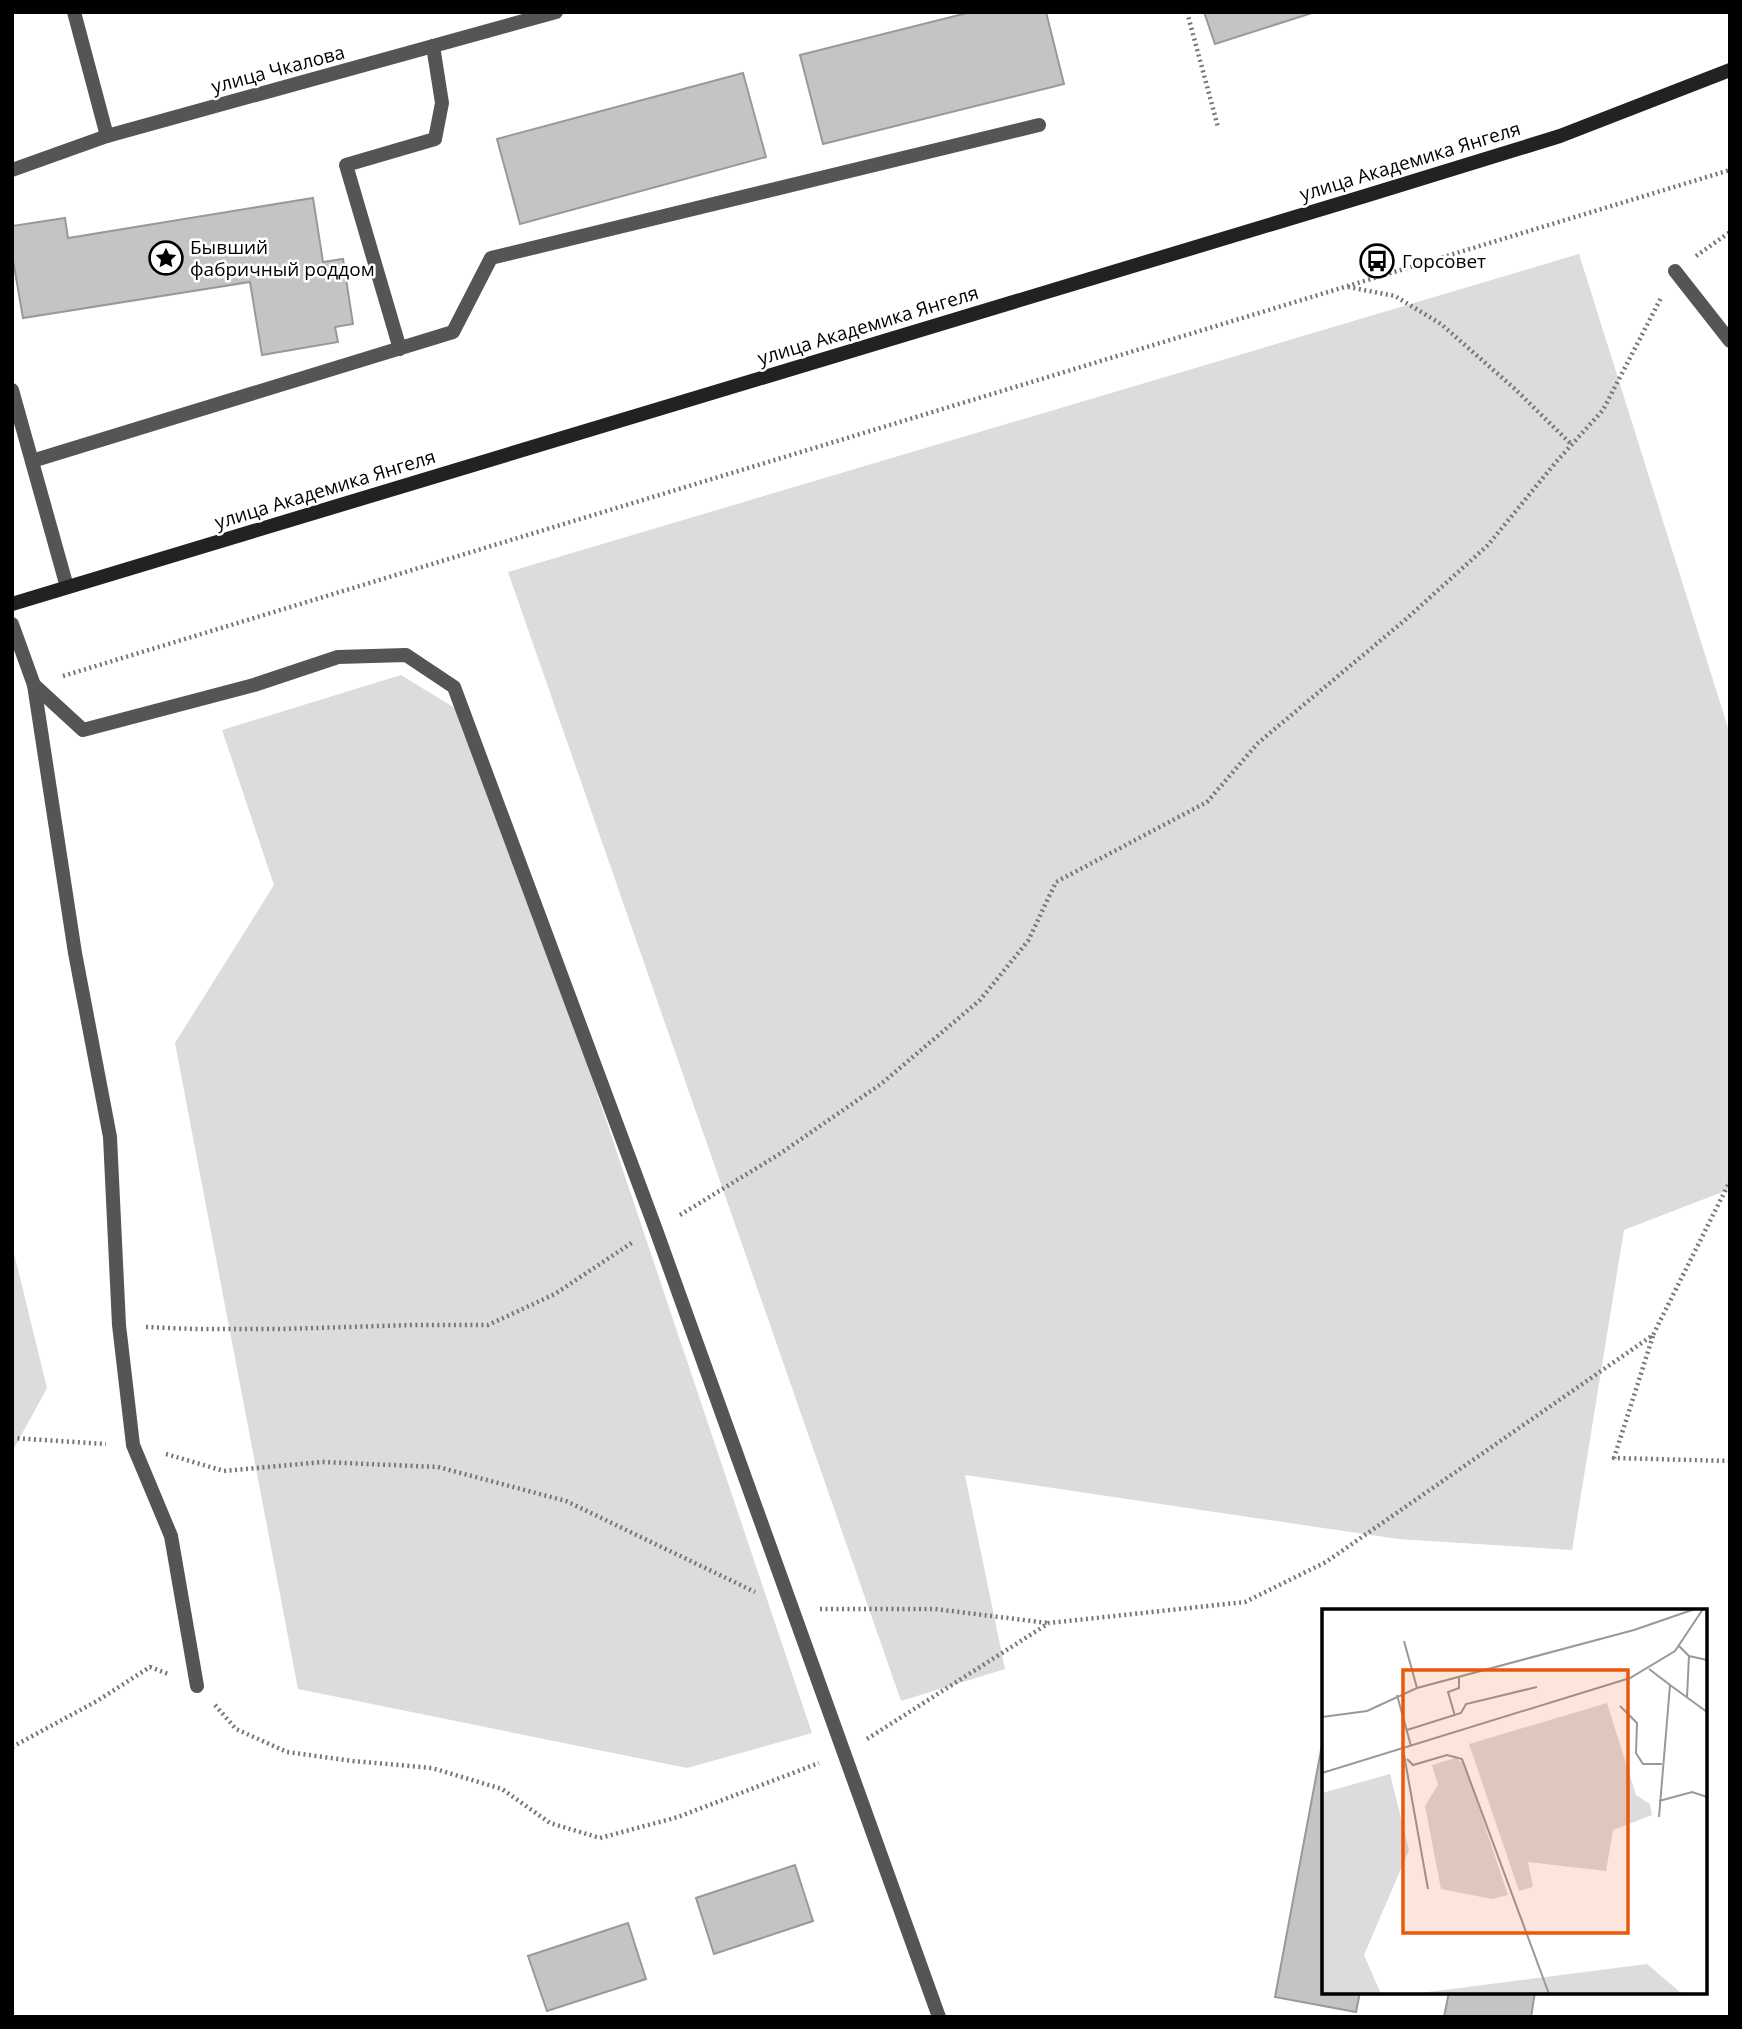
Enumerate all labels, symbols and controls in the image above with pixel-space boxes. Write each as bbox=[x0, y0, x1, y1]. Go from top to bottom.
street label: улица Чкалова bbox=[208, 39, 348, 99]
street label: улица Академика Янгеля bbox=[1296, 115, 1524, 207]
place label: Бывший фабричный роддом bbox=[190, 234, 375, 282]
place icon: Бывший фабричный роддом bbox=[147, 239, 185, 277]
bus stop icon: Горсовет bbox=[1358, 242, 1396, 280]
place label: Горсовет bbox=[1402, 248, 1486, 274]
street label: улица Академика Янгеля bbox=[754, 279, 982, 371]
street label: улица Академика Янгеля bbox=[211, 443, 439, 535]
inset map bbox=[1322, 1609, 1707, 1994]

